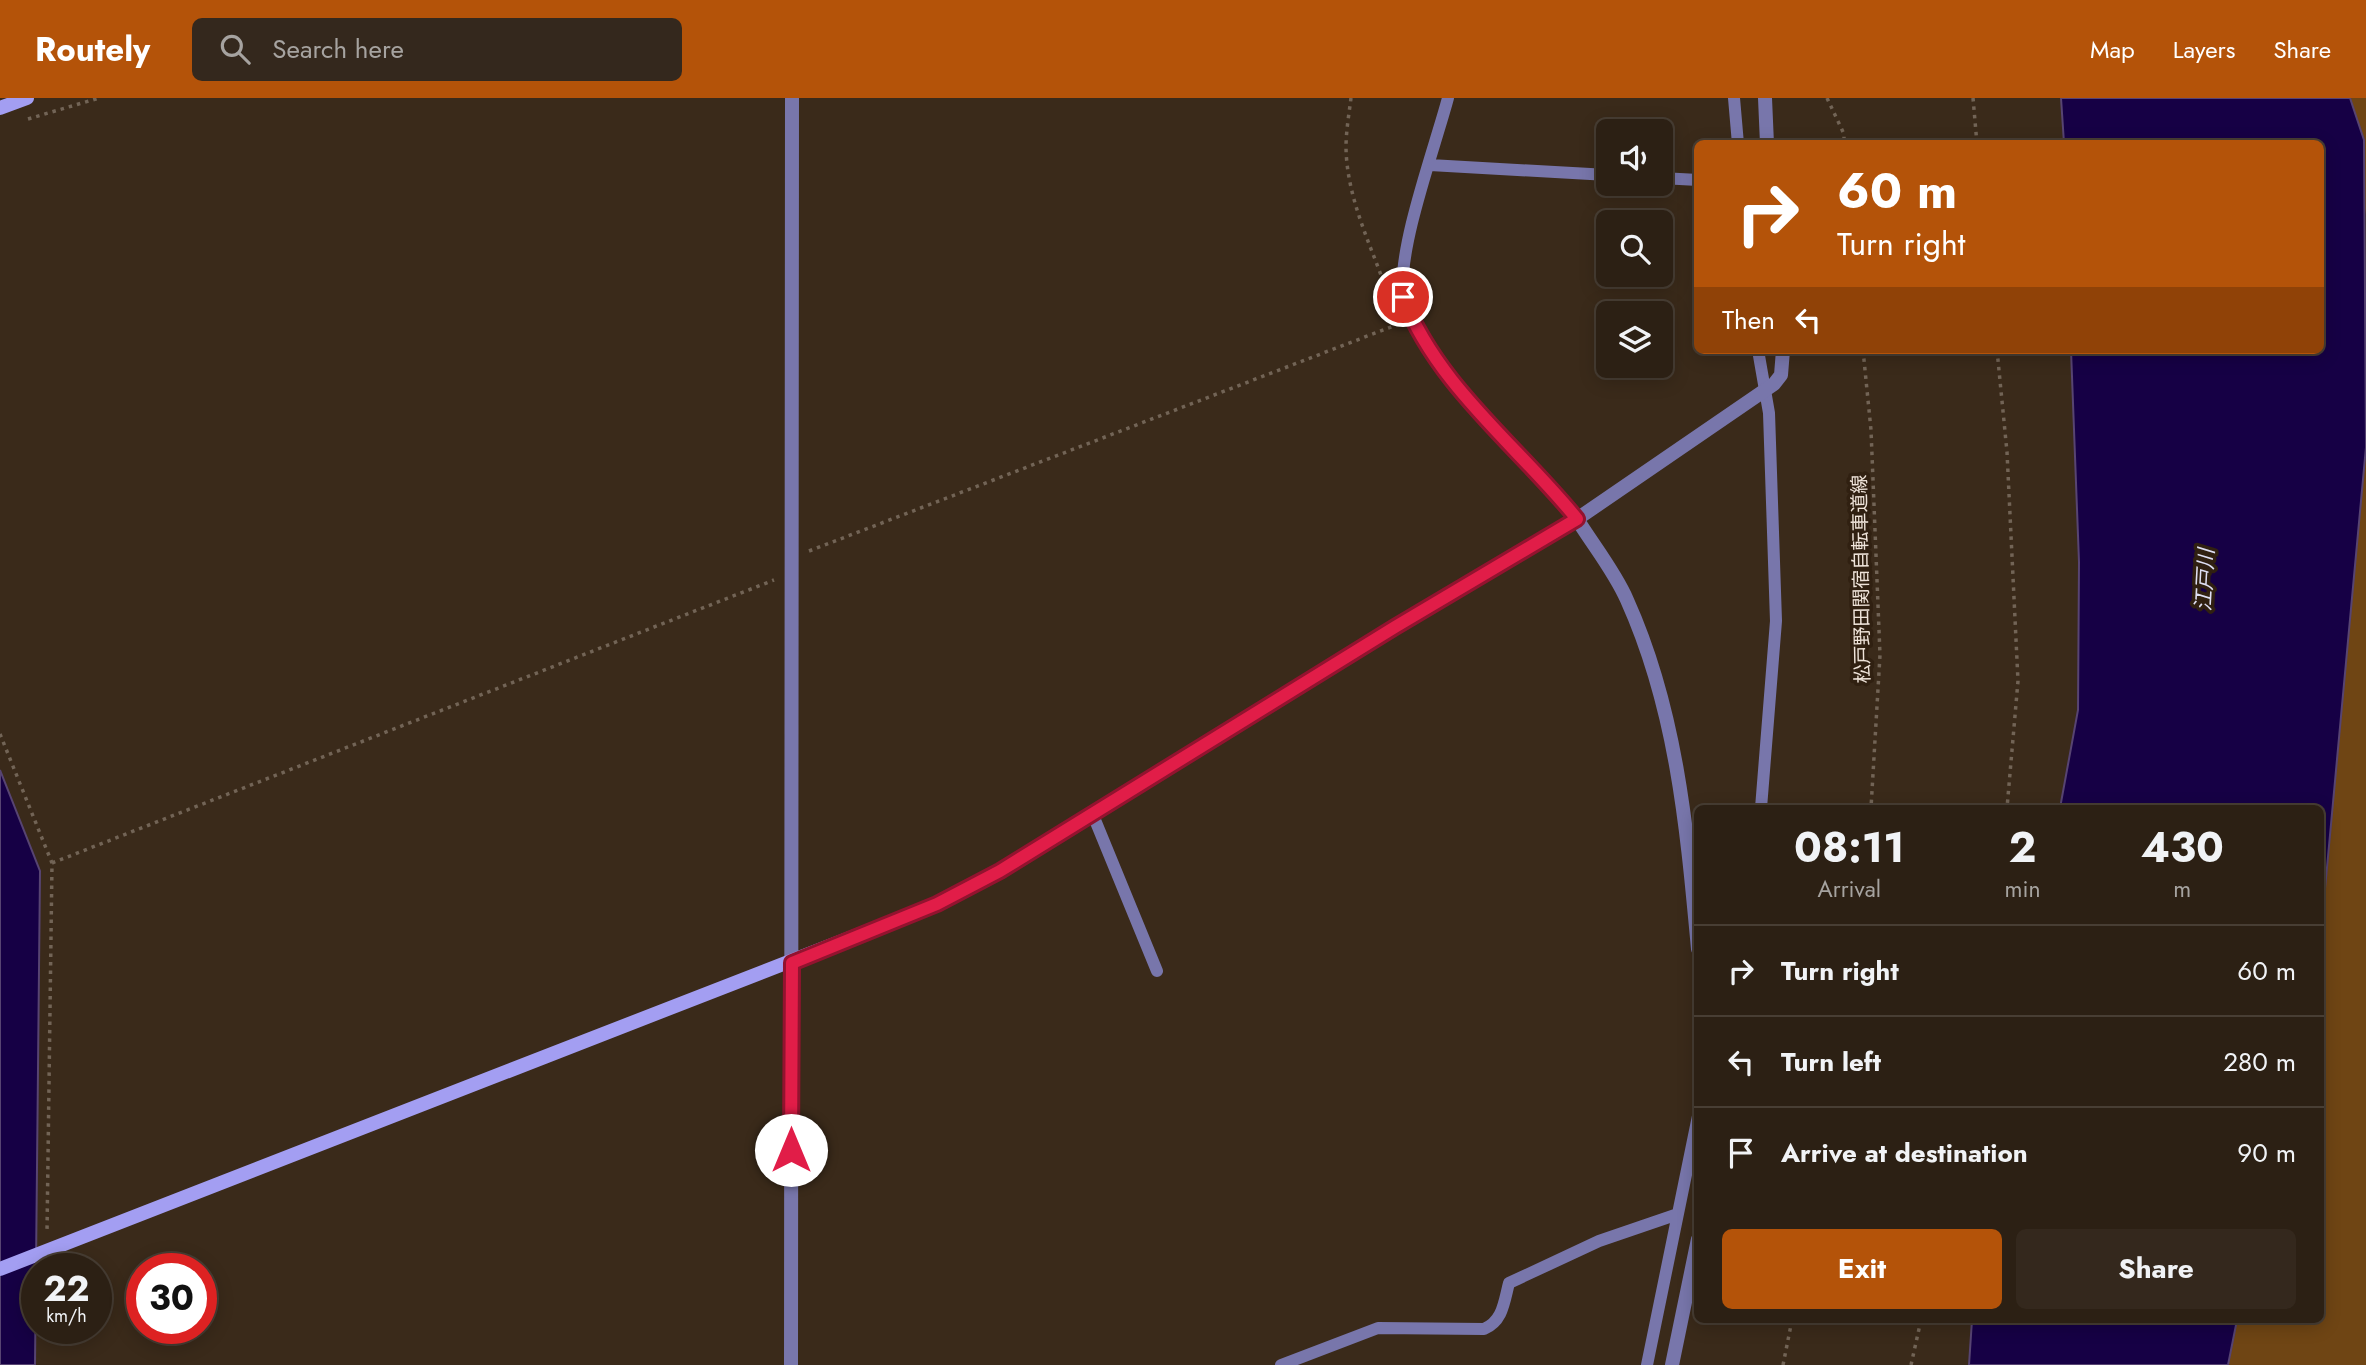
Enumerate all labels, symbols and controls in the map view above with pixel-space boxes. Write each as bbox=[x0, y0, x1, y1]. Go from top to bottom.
search box bbox=[192, 18, 682, 81]
text: Routely bbox=[35, 26, 150, 73]
icon: search bbox=[216, 30, 254, 68]
text: Search here bbox=[272, 30, 404, 68]
text: Map bbox=[2090, 32, 2135, 67]
text: Layers bbox=[2173, 32, 2235, 67]
text: Share bbox=[2273, 32, 2331, 67]
map controls bbox=[1596, 119, 1673, 378]
button: sound bbox=[1596, 119, 1673, 196]
text: 60 m bbox=[1837, 156, 1957, 226]
icon: right bbox=[1722, 168, 1813, 259]
button: search bbox=[1596, 210, 1673, 287]
text: Turn right bbox=[1837, 221, 1966, 267]
pin bbox=[1373, 267, 1433, 327]
icon: arrive bbox=[1384, 278, 1422, 316]
button: layers bbox=[1596, 301, 1673, 378]
text: Then bbox=[1722, 301, 1775, 339]
icon: left bbox=[1789, 301, 1827, 339]
street label: 松戸野田関宿自転車道線 bbox=[1846, 474, 1876, 684]
water label: 江戸川 bbox=[2188, 546, 2222, 612]
text: 08:11 bbox=[1794, 817, 1905, 878]
text: 2 bbox=[2009, 817, 2036, 878]
text: 430 bbox=[2141, 817, 2224, 878]
text: Arrival bbox=[1818, 872, 1881, 906]
text: min bbox=[2005, 872, 2041, 906]
text: m bbox=[2173, 872, 2191, 906]
icon: right bbox=[1722, 952, 1760, 990]
text: Turn right bbox=[1781, 952, 1899, 990]
text: 60 m bbox=[2237, 952, 2296, 990]
icon: left bbox=[1722, 1043, 1760, 1081]
text: Turn left bbox=[1781, 1043, 1881, 1081]
text: 280 m bbox=[2223, 1043, 2296, 1081]
position arrow bbox=[754, 1113, 828, 1187]
icon: arrive bbox=[1722, 1134, 1760, 1172]
text: Arrive at destination bbox=[1781, 1134, 2028, 1172]
text: 90 m bbox=[2237, 1134, 2296, 1172]
button: Exit bbox=[1722, 1229, 2002, 1309]
button: Share bbox=[2016, 1229, 2296, 1309]
speed limit sign: 30 bbox=[126, 1253, 217, 1344]
text: 22 bbox=[44, 1264, 89, 1314]
text: km/h bbox=[46, 1303, 87, 1329]

